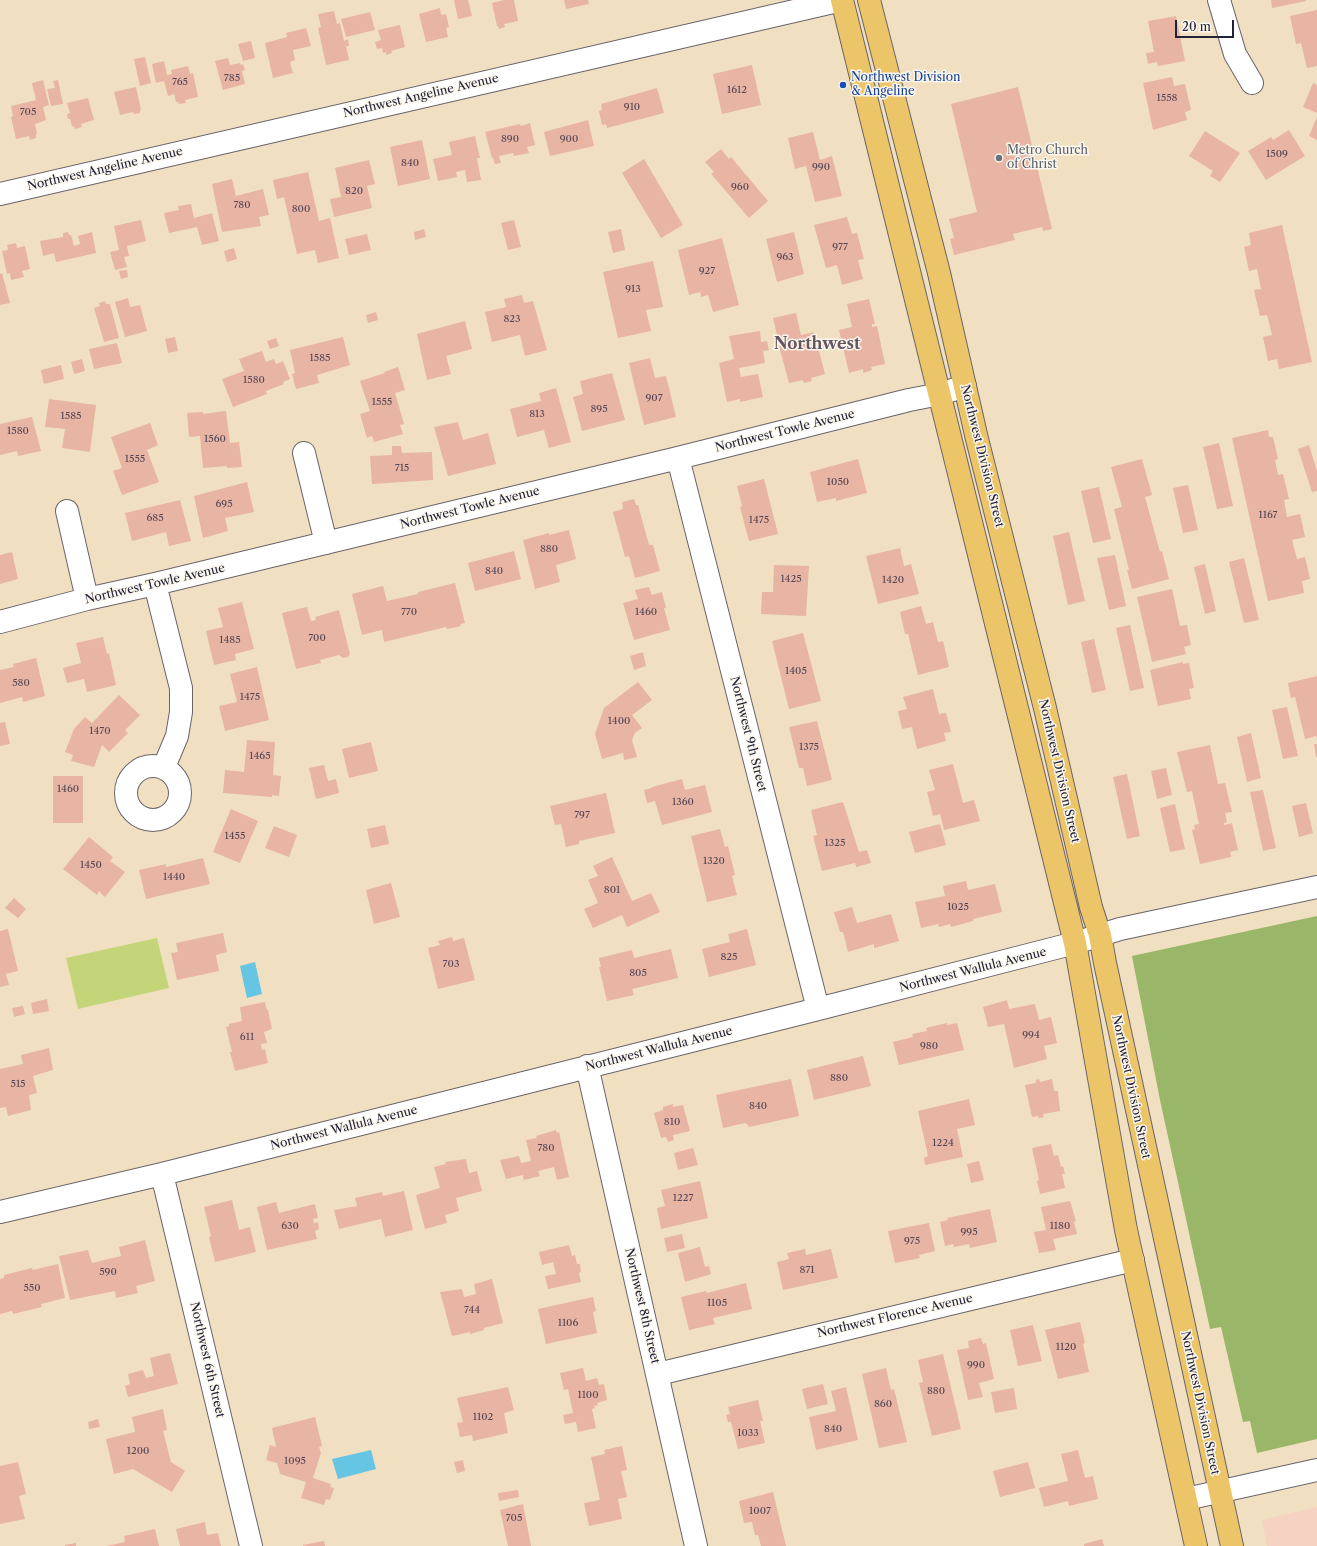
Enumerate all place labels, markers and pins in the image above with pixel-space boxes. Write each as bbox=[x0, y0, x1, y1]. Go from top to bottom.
place label: Northwest Division & Angeline bbox=[851, 71, 961, 99]
marker: Northwest Division & Angeline bbox=[838, 80, 848, 90]
place label: Metro Church of Christ bbox=[1007, 144, 1088, 172]
marker: Metro Church of Christ bbox=[994, 153, 1004, 163]

